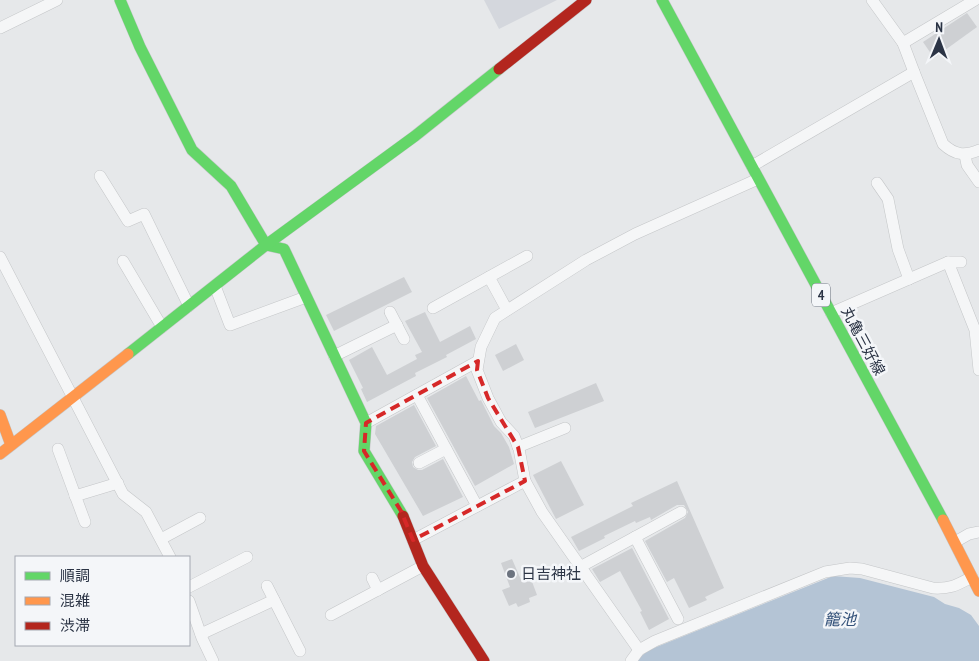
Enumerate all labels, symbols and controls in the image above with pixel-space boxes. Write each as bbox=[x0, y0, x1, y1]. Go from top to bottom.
north arrow bbox=[914, 15, 964, 65]
text: N bbox=[935, 18, 943, 36]
road number: 4 bbox=[812, 284, 830, 306]
street label: 丸亀三好線 bbox=[837, 303, 889, 378]
legend bbox=[15, 556, 190, 646]
place label: 日吉神社 bbox=[521, 564, 581, 583]
text: 順調 bbox=[60, 566, 90, 585]
marker: 日吉神社 bbox=[505, 568, 517, 580]
text: 混雑 bbox=[60, 591, 90, 610]
water label: 籠池 bbox=[824, 609, 858, 629]
text: 渋滞 bbox=[60, 616, 90, 635]

